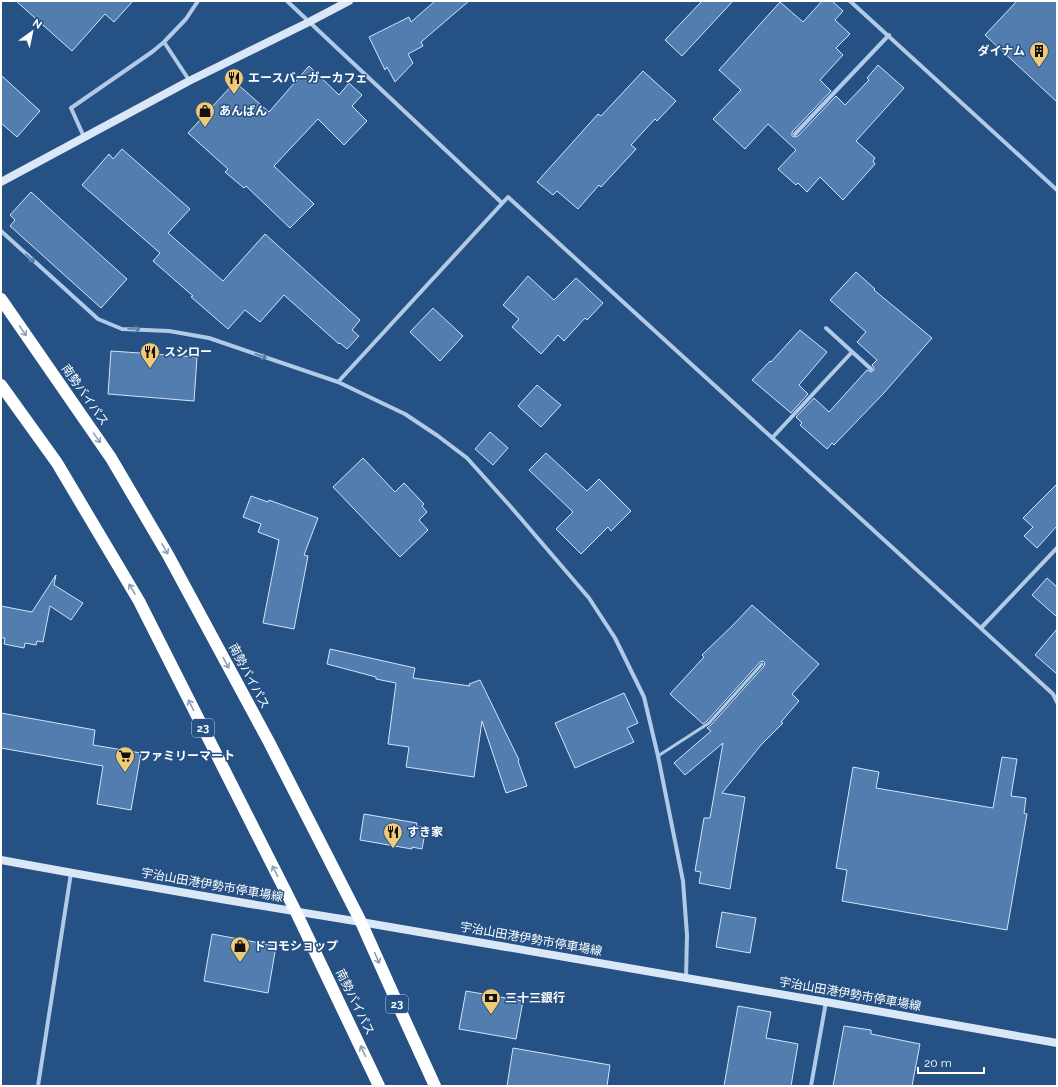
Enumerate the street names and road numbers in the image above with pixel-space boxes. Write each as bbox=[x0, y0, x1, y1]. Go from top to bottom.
street label: 南勢バイパス bbox=[59, 362, 111, 428]
street label: 南勢バイパス bbox=[226, 641, 272, 711]
road number: 23 bbox=[192, 719, 214, 737]
street label: 宇治山田港伊勢市停車場線 bbox=[140, 866, 284, 904]
street label: 宇治山田港伊勢市停車場線 bbox=[459, 920, 603, 958]
street label: 南勢バイパス bbox=[333, 967, 377, 1037]
street label: 宇治山田港伊勢市停車場線 bbox=[778, 975, 922, 1013]
road number: 23 bbox=[386, 995, 408, 1013]

